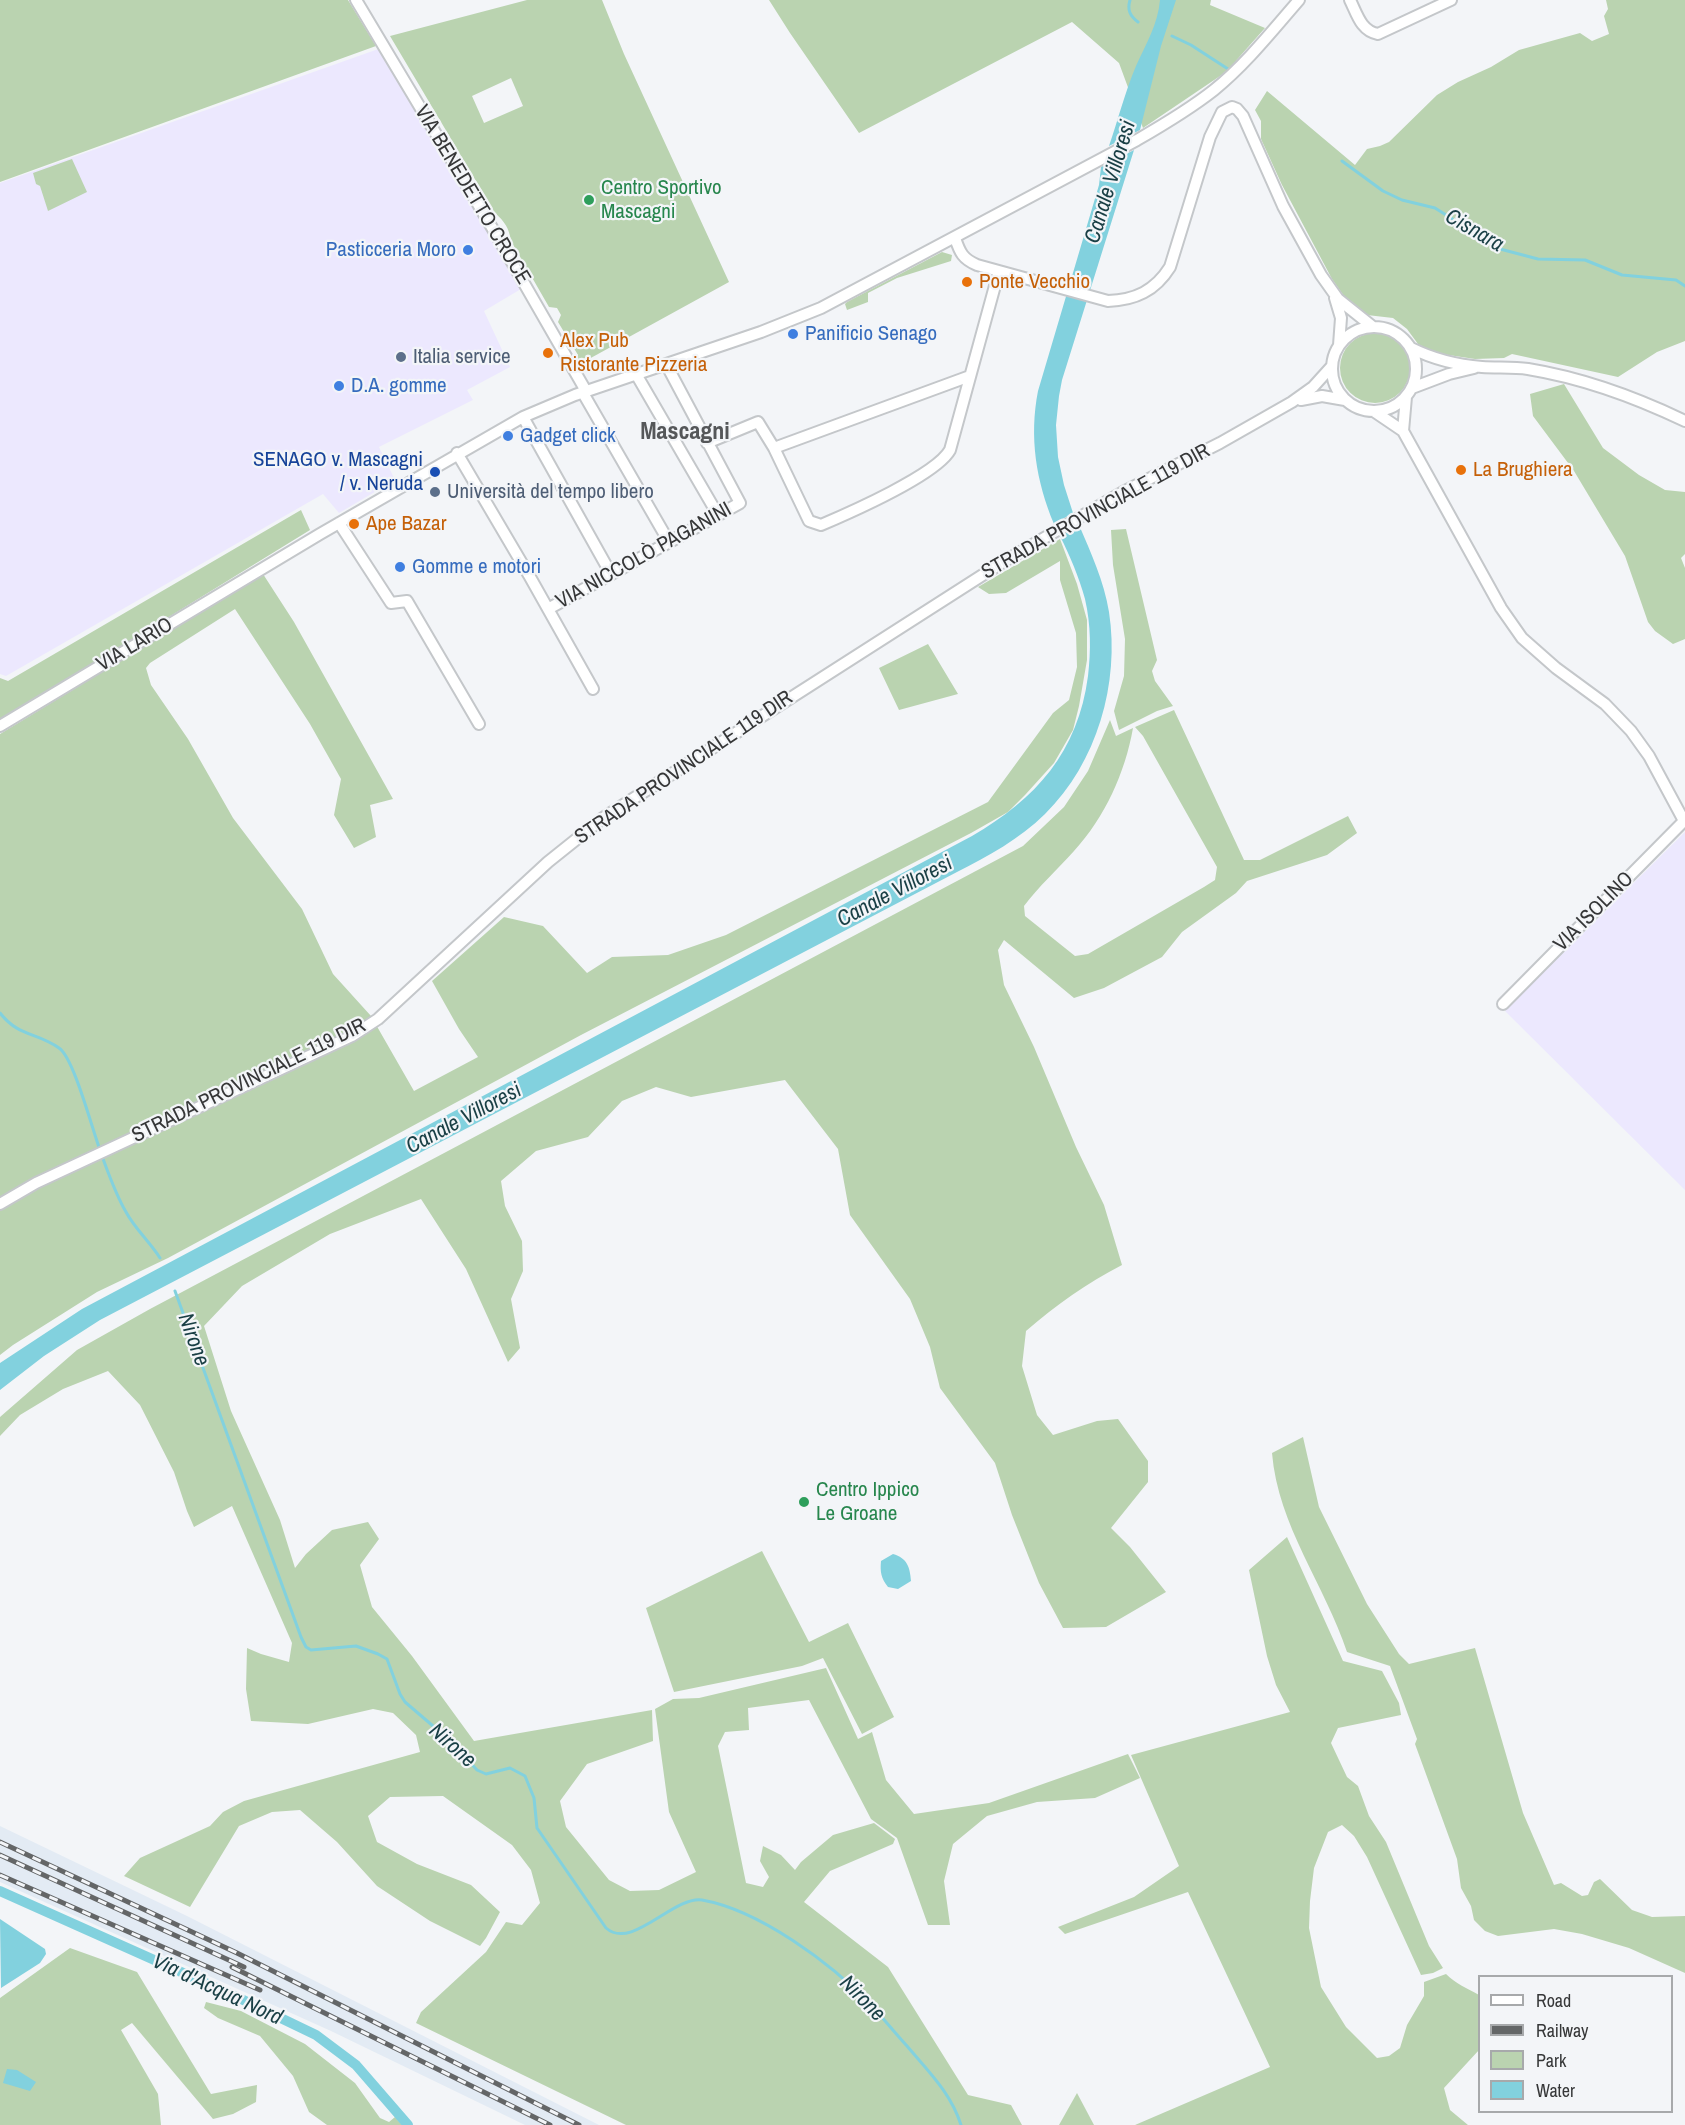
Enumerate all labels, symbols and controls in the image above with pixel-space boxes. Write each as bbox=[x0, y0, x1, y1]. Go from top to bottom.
street label: VIA BENEDETTO CROCE bbox=[409, 101, 535, 289]
water label: Canale Villoresi bbox=[1080, 117, 1142, 247]
place label: Centro Sportivo Mascagni bbox=[601, 175, 722, 225]
marker: Centro Sportivo Mascagni bbox=[582, 193, 596, 207]
water label: Cisnara bbox=[1440, 204, 1508, 258]
place label: Pasticceria Moro bbox=[326, 237, 456, 263]
marker: Pasticceria Moro bbox=[461, 243, 475, 257]
place label: Ponte Vecchio bbox=[979, 269, 1090, 295]
marker: Ponte Vecchio bbox=[960, 275, 974, 289]
place label: Panificio Senago bbox=[805, 321, 937, 347]
marker: Panificio Senago bbox=[786, 327, 800, 341]
place label: Alex Pub Ristorante Pizzeria bbox=[560, 328, 707, 378]
place label: Italia service bbox=[413, 344, 511, 370]
marker: Alex Pub Ristorante Pizzeria bbox=[541, 346, 555, 360]
marker: Italia service bbox=[394, 350, 408, 364]
place label: D.A. gomme bbox=[351, 373, 447, 399]
marker: D.A. gomme bbox=[332, 379, 346, 393]
district label: Mascagni bbox=[640, 419, 730, 447]
place label: Gadget click bbox=[520, 423, 616, 449]
marker: Gadget click bbox=[501, 429, 515, 443]
street label: STRADA PROVINCIALE 119 DIR bbox=[977, 439, 1215, 585]
place label: SENAGO v. Mascagni / v. Neruda bbox=[253, 447, 423, 497]
place label: La Brughiera bbox=[1473, 457, 1573, 483]
marker: La Brughiera bbox=[1454, 463, 1468, 477]
marker: SENAGO v. Mascagni / v. Neruda bbox=[428, 465, 442, 479]
place label: Università del tempo libero bbox=[447, 479, 654, 505]
marker: Università del tempo libero bbox=[428, 485, 442, 499]
street label: VIA NICCOLÒ PAGANINI bbox=[552, 497, 736, 615]
place label: Ape Bazar bbox=[366, 511, 446, 537]
marker: Ape Bazar bbox=[347, 517, 361, 531]
place label: Gomme e motori bbox=[412, 554, 541, 580]
marker: Gomme e motori bbox=[393, 560, 407, 574]
street label: VIA LARIO bbox=[92, 613, 178, 677]
street label: STRADA PROVINCIALE 119 DIR bbox=[570, 686, 798, 850]
water label: Canale Villoresi bbox=[833, 851, 957, 933]
street label: VIA ISOLINO bbox=[1549, 867, 1639, 957]
street label: STRADA PROVINCIALE 119 DIR bbox=[128, 1013, 370, 1149]
water label: Canale Villoresi bbox=[402, 1078, 526, 1160]
water label: Nirone bbox=[171, 1310, 215, 1370]
place label: Centro Ippico Le Groane bbox=[816, 1477, 919, 1527]
marker: Centro Ippico Le Groane bbox=[797, 1495, 811, 1509]
water label: Nirone bbox=[423, 1718, 481, 1774]
water label: Via d'Acqua Nord bbox=[148, 1948, 286, 2032]
water label: Nirone bbox=[834, 1971, 890, 2027]
legend bbox=[1478, 1975, 1673, 2113]
text: Road bbox=[1536, 1988, 1571, 2013]
text: Railway bbox=[1536, 2018, 1589, 2043]
text: Park bbox=[1536, 2048, 1566, 2073]
text: Water bbox=[1536, 2078, 1575, 2103]

